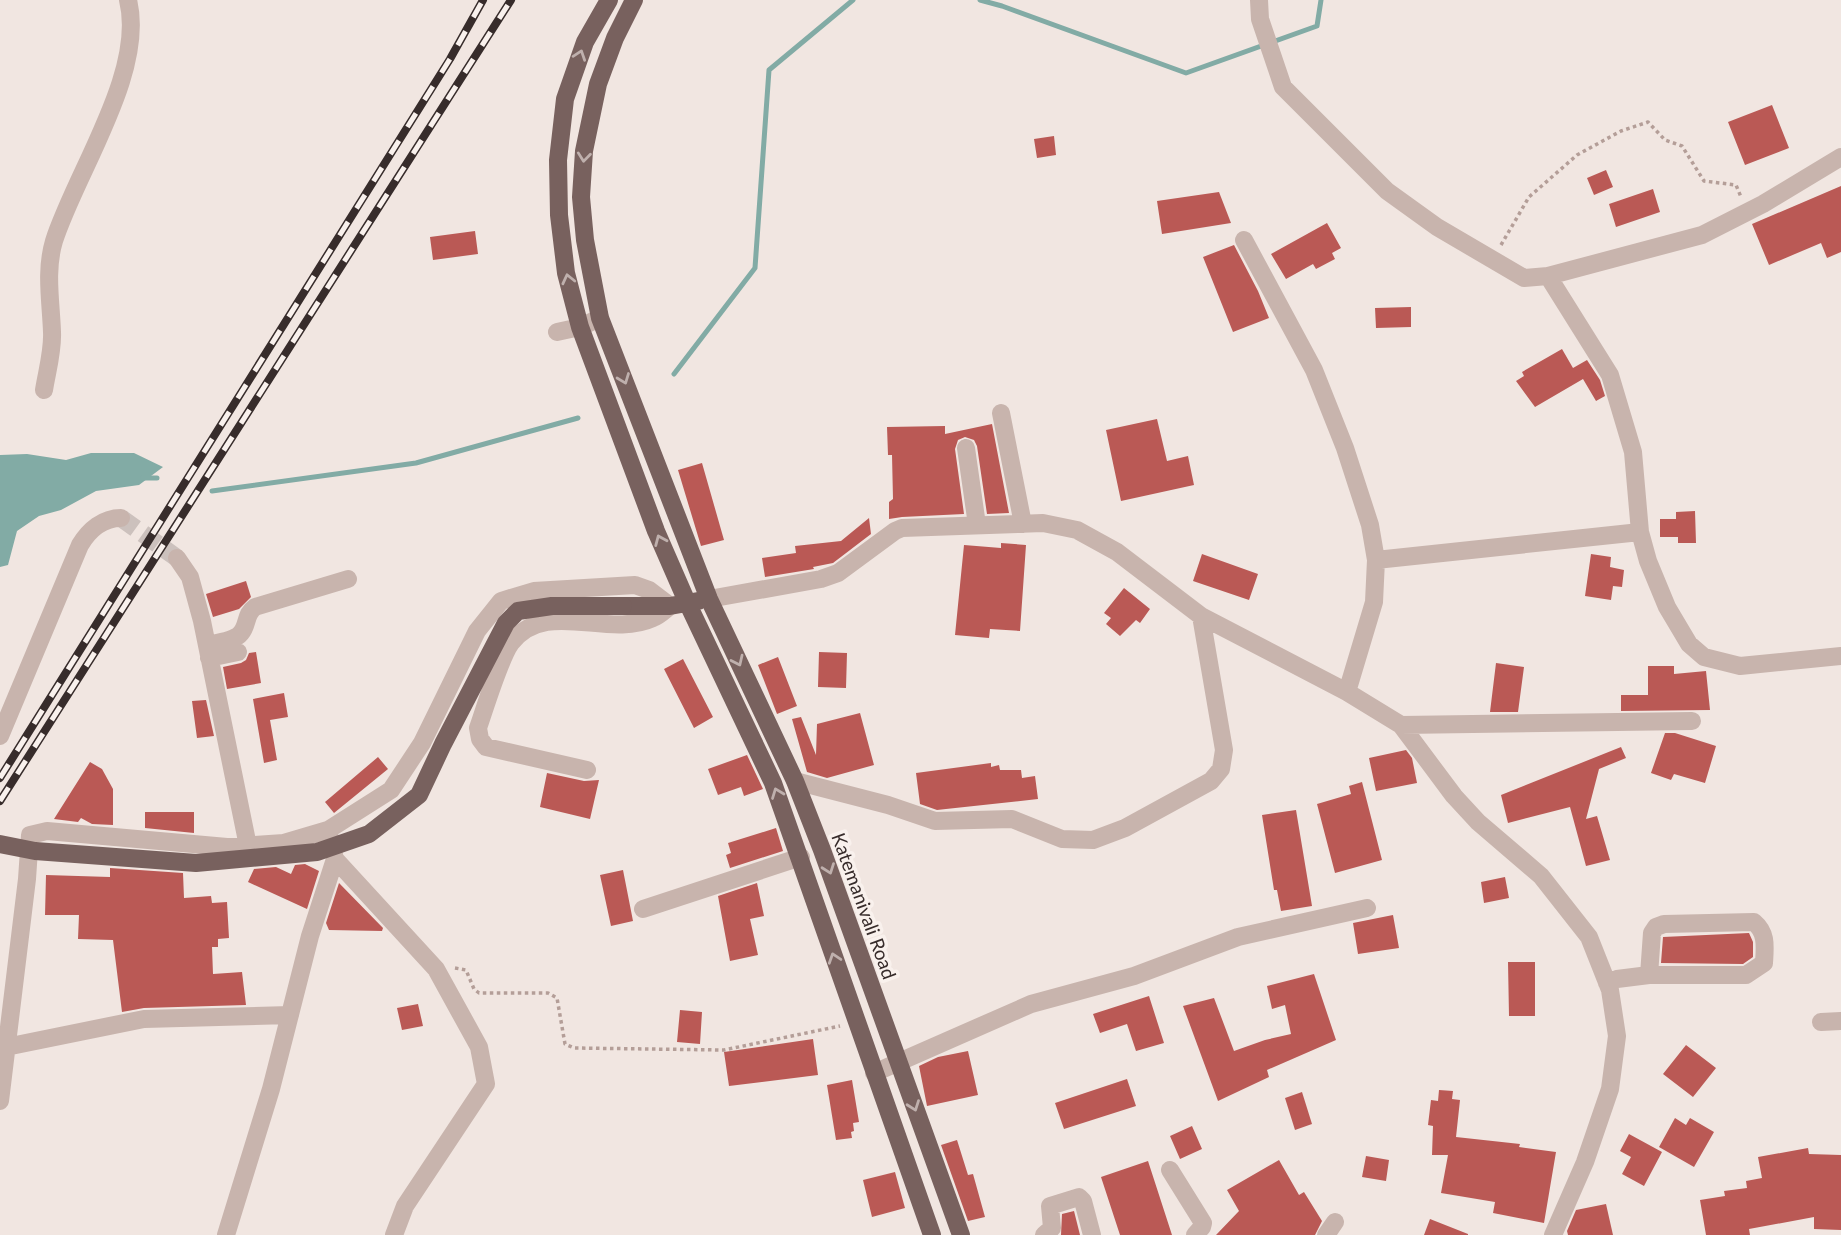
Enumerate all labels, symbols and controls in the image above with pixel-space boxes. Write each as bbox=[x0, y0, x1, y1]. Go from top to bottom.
one-way arrow bbox=[572, 50, 586, 62]
one-way arrow bbox=[577, 152, 592, 163]
one-way arrow bbox=[562, 273, 576, 285]
one-way arrow bbox=[615, 372, 629, 384]
one-way arrow bbox=[654, 534, 668, 547]
one-way arrow bbox=[729, 653, 743, 666]
one-way arrow bbox=[771, 788, 785, 800]
street label: Katemanivali Road bbox=[827, 830, 902, 982]
one-way arrow bbox=[820, 862, 834, 874]
one-way arrow bbox=[828, 953, 842, 965]
one-way arrow bbox=[906, 1100, 920, 1112]

